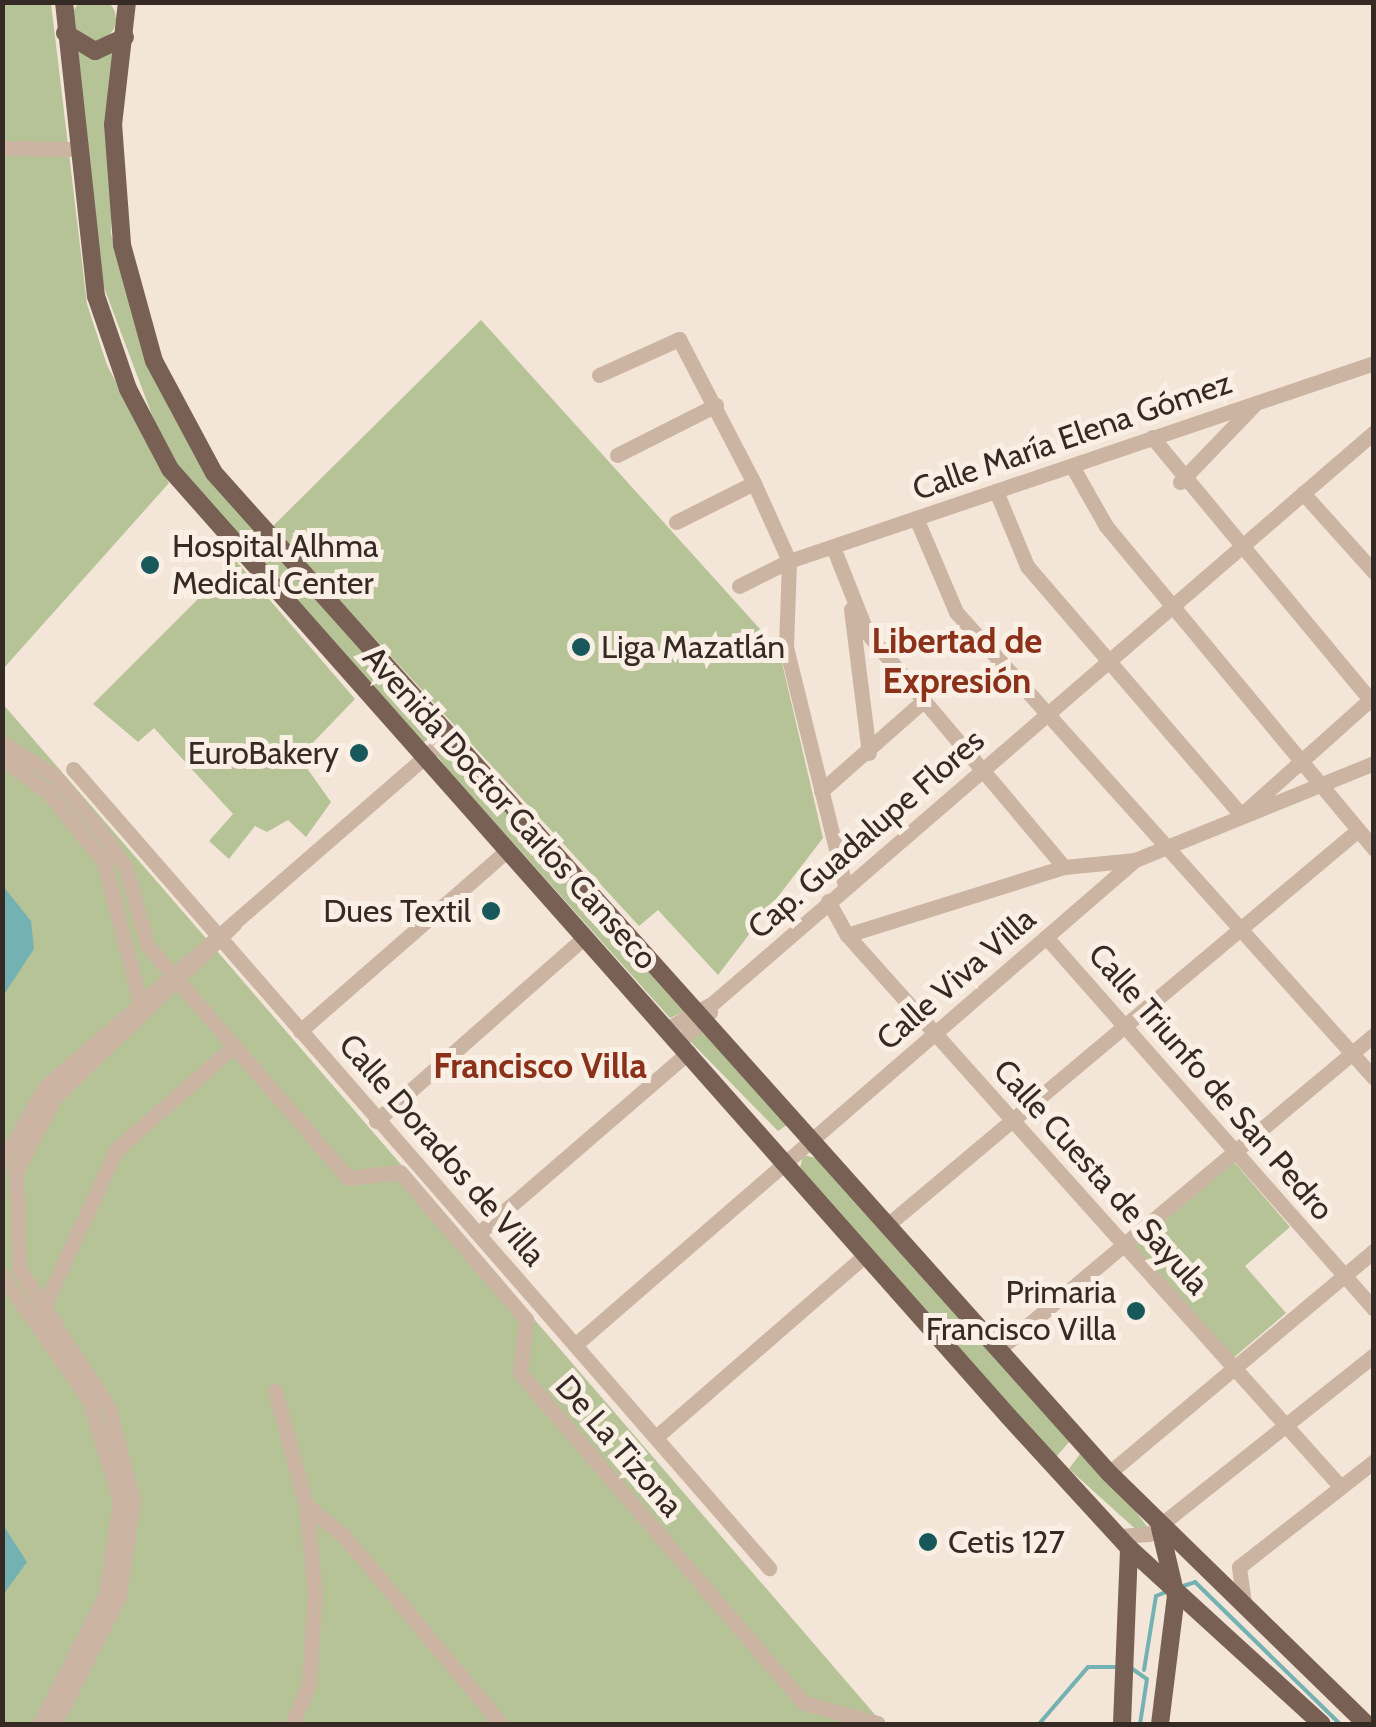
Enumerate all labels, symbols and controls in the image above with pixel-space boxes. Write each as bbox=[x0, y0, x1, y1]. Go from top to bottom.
street label: Calle María Elena Gómez bbox=[908, 363, 1236, 509]
place label: Hospital Alhma Medical Center bbox=[172, 528, 378, 603]
marker: Hospital Alhma Medical Center bbox=[137, 552, 163, 578]
district label: Libertad de Expresión bbox=[872, 620, 1042, 702]
place label: Liga Mazatlán bbox=[601, 628, 785, 666]
marker: Liga Mazatlán bbox=[570, 636, 592, 658]
street label: Avenida Doctor Carlos Canseco bbox=[355, 639, 665, 977]
street label: Cap. Guadalupe Flores bbox=[740, 721, 992, 947]
place label: EuroBakery bbox=[188, 734, 339, 772]
marker: EuroBakery bbox=[348, 742, 370, 764]
place label: Dues Textil bbox=[323, 892, 471, 930]
marker: Dues Textil bbox=[480, 900, 502, 922]
street label: Calle Viva Villa bbox=[869, 900, 1043, 1058]
street label: Calle Triunfo de San Pedro bbox=[1080, 936, 1342, 1228]
street label: Calle Dorados de Villa bbox=[331, 1026, 553, 1274]
district label: Francisco Villa bbox=[433, 1045, 647, 1087]
street label: Calle Cuesta de Sayula bbox=[985, 1052, 1217, 1302]
place label: Primaria Francisco Villa bbox=[926, 1274, 1116, 1349]
marker: Primaria Francisco Villa bbox=[1125, 1300, 1147, 1322]
street label: De La Tizona bbox=[547, 1368, 691, 1524]
place label: Cetis 127 bbox=[948, 1523, 1065, 1561]
marker: Cetis 127 bbox=[917, 1531, 939, 1553]

